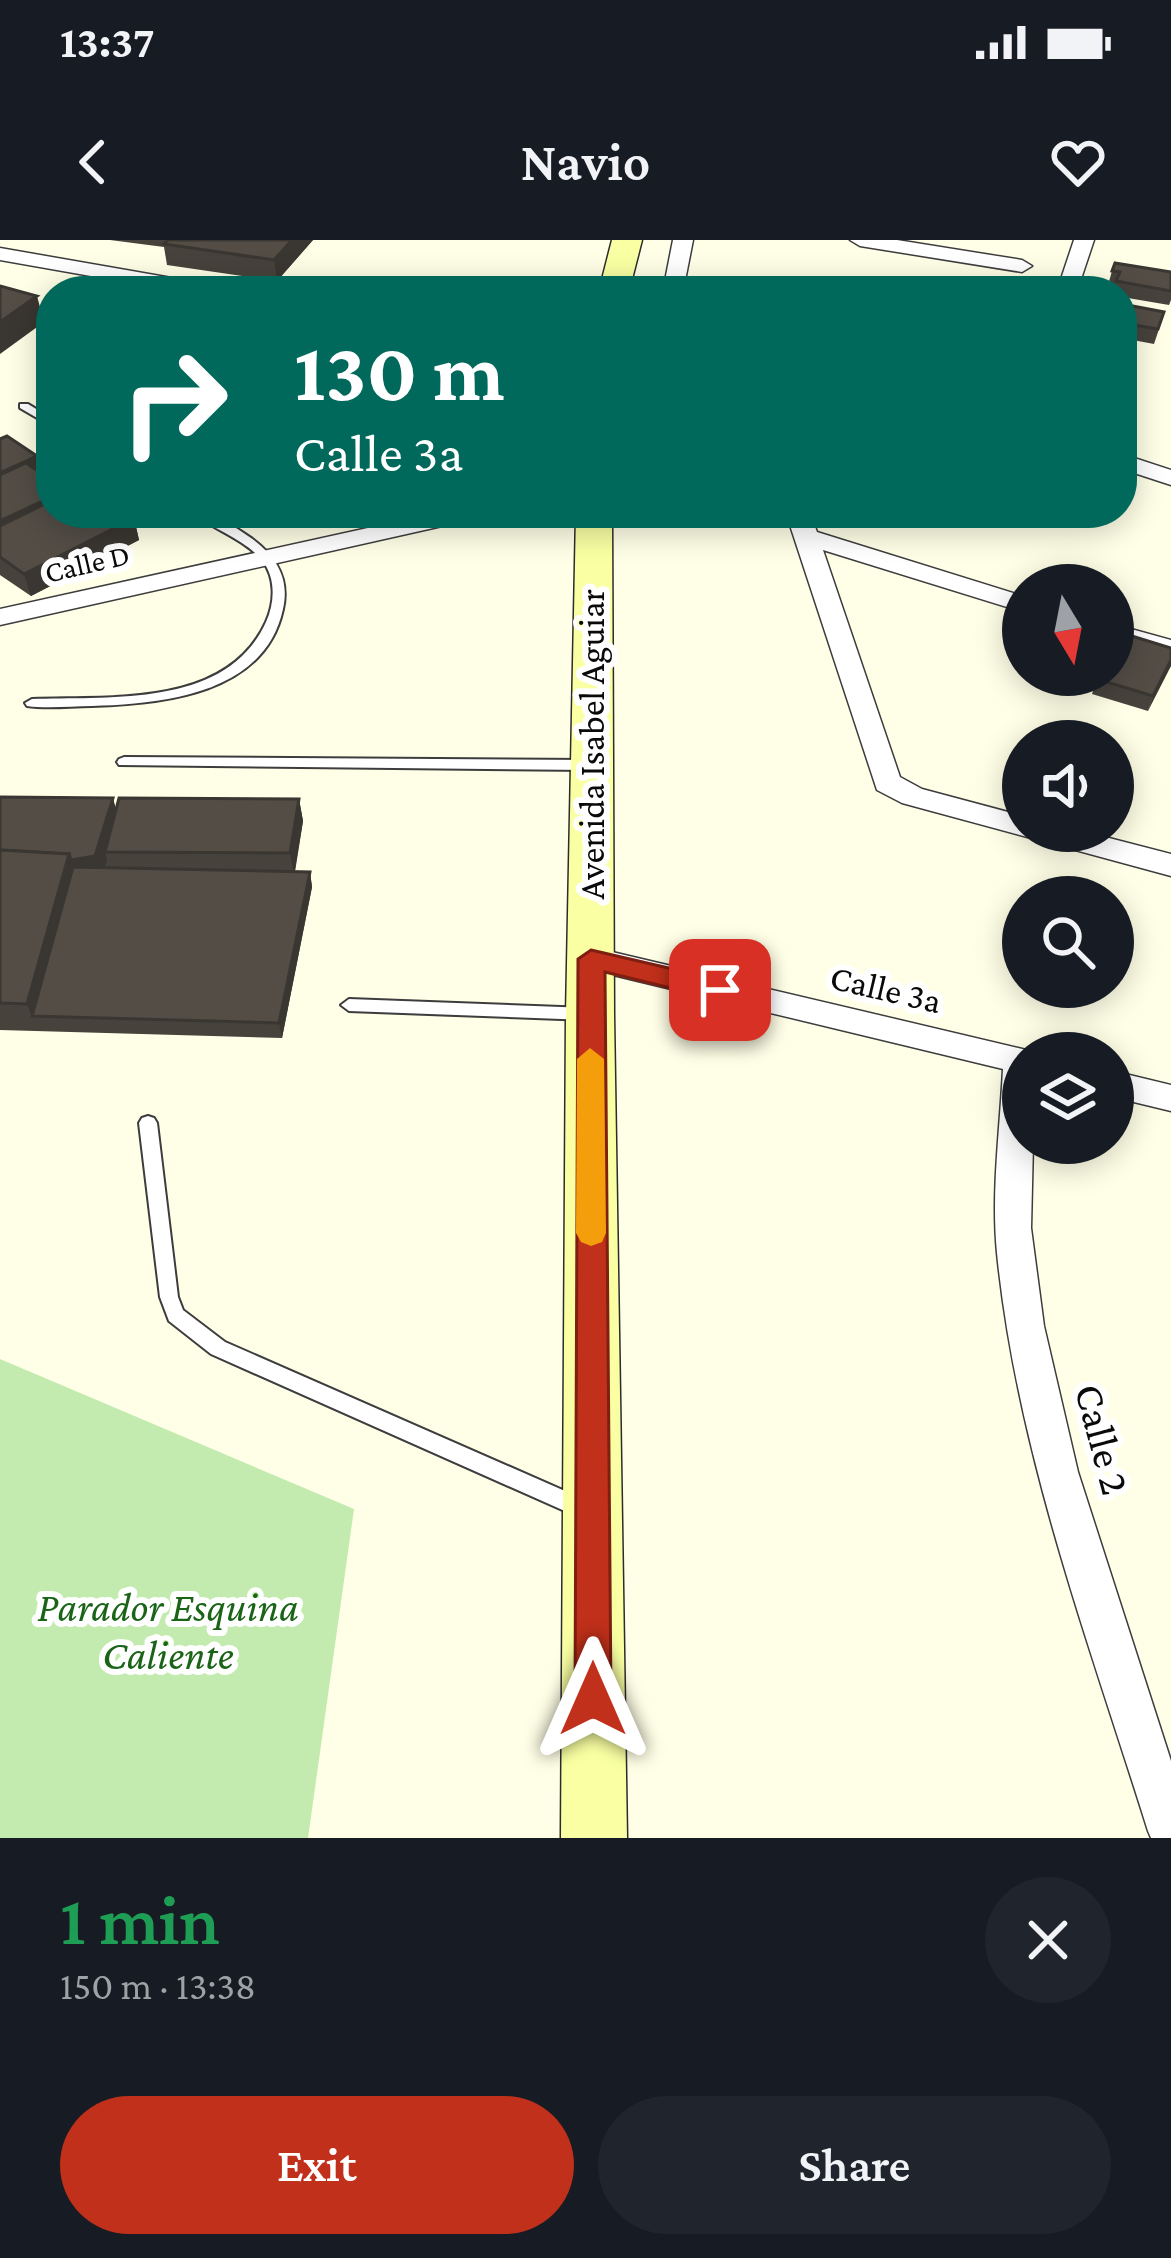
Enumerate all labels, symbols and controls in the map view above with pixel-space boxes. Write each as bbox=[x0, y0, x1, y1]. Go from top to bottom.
text: 13:37 bbox=[60, 17, 154, 67]
icon: back bbox=[60, 129, 126, 195]
icon: heart bbox=[1045, 129, 1111, 195]
text: Navio bbox=[521, 132, 650, 192]
icon: right bbox=[96, 324, 252, 480]
text: 130 m bbox=[294, 325, 505, 418]
text: Calle 3a bbox=[294, 423, 463, 483]
street label: Calle D bbox=[41, 537, 133, 589]
north arrow bbox=[1002, 564, 1134, 696]
map controls bbox=[1002, 564, 1134, 1164]
street label: Avenida Isabel Aguiar bbox=[572, 588, 612, 899]
button: sound bbox=[1002, 720, 1134, 852]
button: search bbox=[1002, 876, 1134, 1008]
pin bbox=[669, 939, 771, 1041]
icon: arrive bbox=[687, 957, 753, 1023]
street label: Calle 3a bbox=[826, 957, 946, 1021]
button: layers bbox=[1002, 1032, 1134, 1164]
street label: Calle 2 bbox=[1066, 1379, 1140, 1499]
park label: Parador Esquina Caliente bbox=[37, 1583, 299, 1678]
position arrow bbox=[530, 1636, 656, 1762]
button: close bbox=[985, 1877, 1111, 2003]
text: 1 min bbox=[60, 1879, 220, 1959]
text: 150 m · 13:38 bbox=[60, 1964, 256, 2007]
button: Exit bbox=[60, 2096, 574, 2234]
button: Share bbox=[598, 2096, 1111, 2234]

